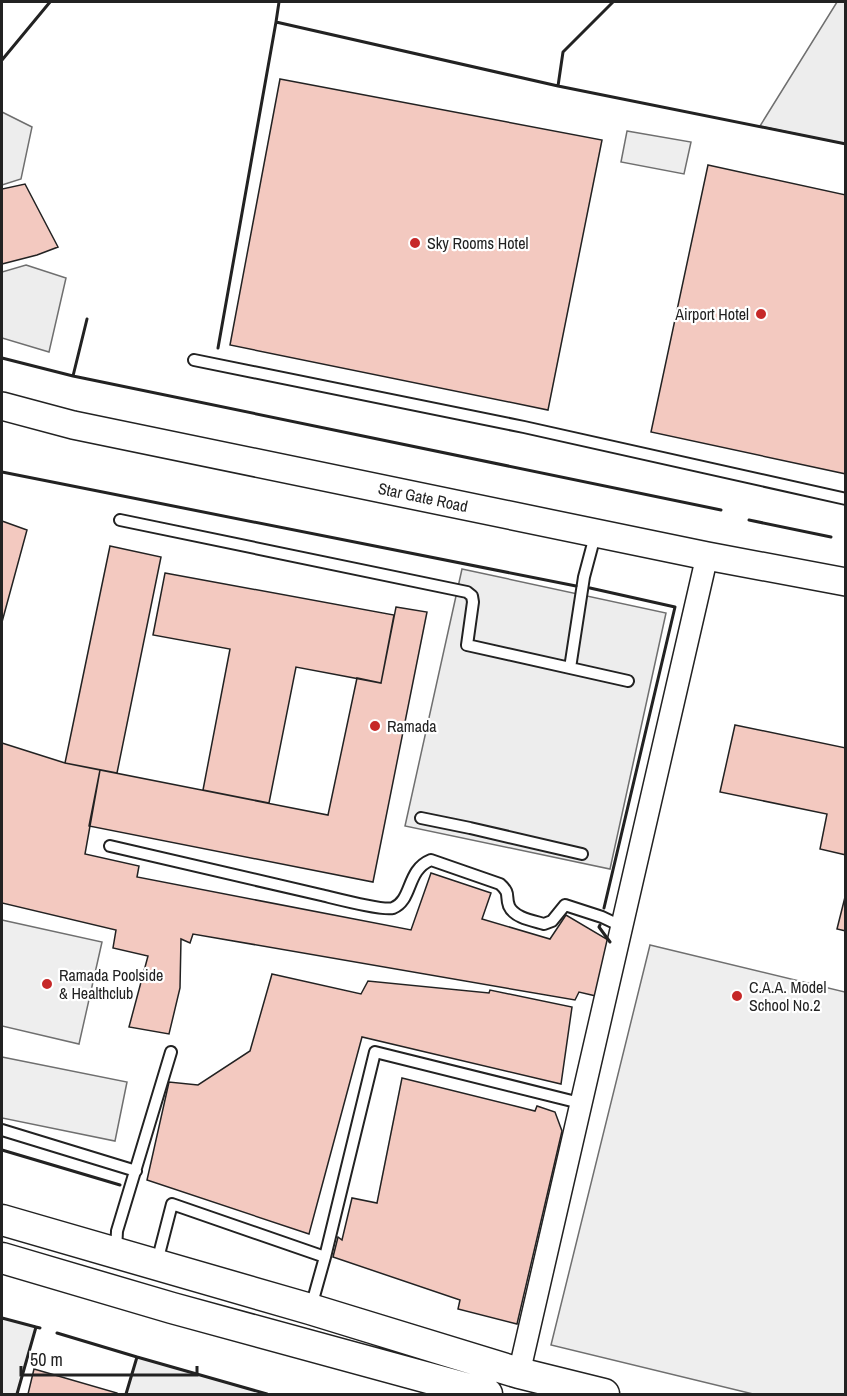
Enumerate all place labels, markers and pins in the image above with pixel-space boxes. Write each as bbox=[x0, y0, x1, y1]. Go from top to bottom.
place label: Sky Rooms Hotel bbox=[427, 232, 528, 254]
marker: Sky Rooms Hotel bbox=[408, 236, 422, 250]
place label: Airport Hotel bbox=[674, 303, 749, 325]
marker: Airport Hotel bbox=[754, 307, 768, 321]
place label: Ramada bbox=[387, 715, 437, 737]
marker: Ramada bbox=[368, 719, 382, 733]
place label: Ramada Poolside & Healthclub bbox=[59, 964, 163, 1004]
place label: C.A.A. Model School No.2 bbox=[749, 976, 826, 1016]
marker: Ramada Poolside & Healthclub bbox=[40, 977, 54, 991]
marker: C.A.A. Model School No.2 bbox=[730, 989, 744, 1003]

